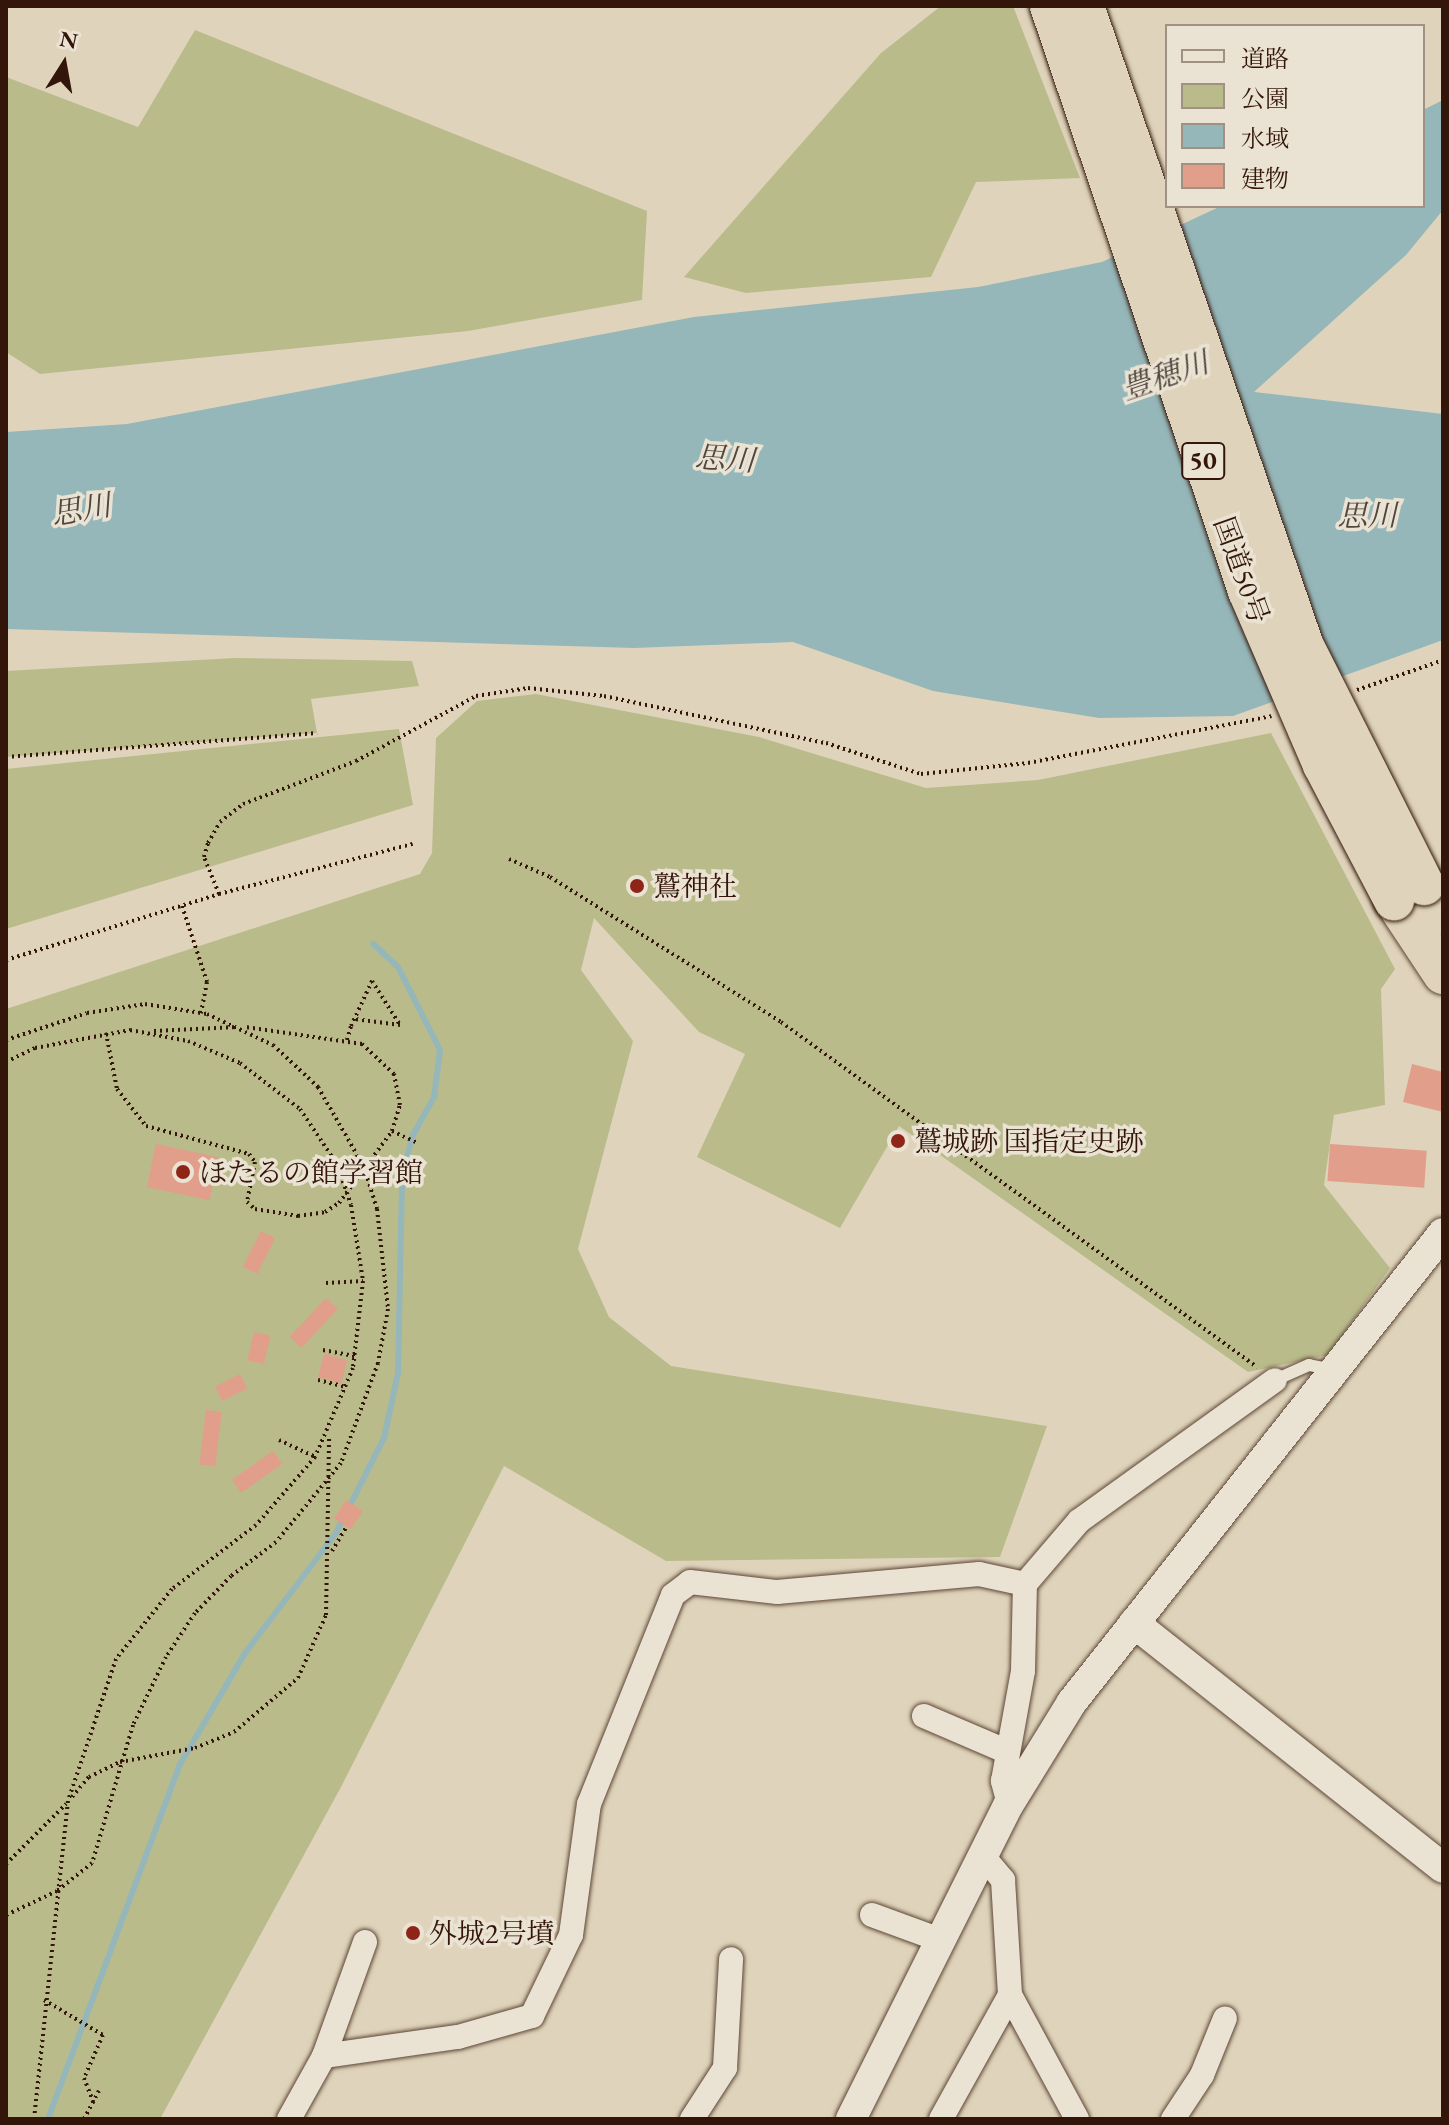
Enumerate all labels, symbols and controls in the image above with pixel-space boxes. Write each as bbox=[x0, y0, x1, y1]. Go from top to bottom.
north arrow bbox=[24, 24, 104, 104]
text: N bbox=[57, 24, 80, 56]
legend bbox=[1165, 24, 1425, 208]
text: 道路 bbox=[1241, 43, 1289, 74]
text: 公園 bbox=[1241, 83, 1289, 114]
text: 水域 bbox=[1241, 123, 1289, 154]
text: 建物 bbox=[1241, 163, 1289, 194]
water label: 豊穂川 bbox=[1117, 344, 1213, 408]
water label: 思川 bbox=[694, 439, 756, 479]
road number: 50 bbox=[1181, 439, 1225, 483]
water label: 思川 bbox=[48, 487, 114, 533]
water label: 思川 bbox=[1337, 497, 1397, 535]
street label: 国道50号 bbox=[1207, 512, 1277, 628]
place label: 鷲神社 bbox=[653, 869, 737, 903]
marker: 鷲神社 bbox=[628, 877, 646, 895]
place label: 鷲城跡 国指定史跡 bbox=[914, 1124, 1144, 1158]
marker: 鷲城跡 国指定史跡 bbox=[889, 1132, 907, 1150]
place label: ほたるの館学習館 bbox=[199, 1155, 423, 1189]
marker: ほたるの館学習館 bbox=[174, 1163, 192, 1181]
place label: 外城2号墳 bbox=[429, 1916, 554, 1950]
marker: 外城2号墳 bbox=[404, 1924, 422, 1942]

